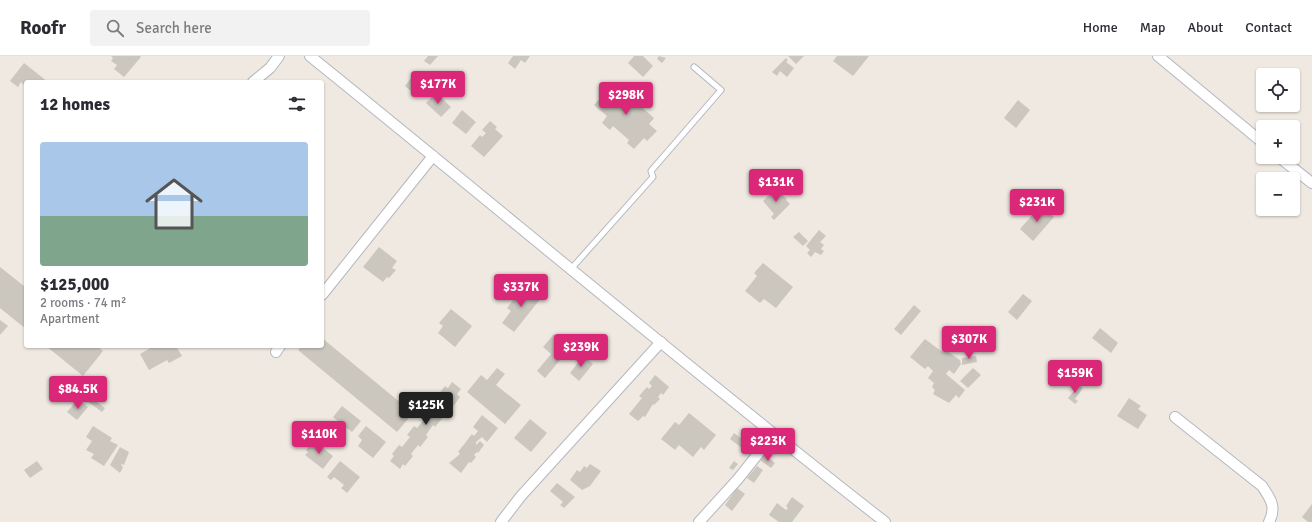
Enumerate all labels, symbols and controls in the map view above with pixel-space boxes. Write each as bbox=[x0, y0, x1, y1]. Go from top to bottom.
search box bbox=[90, 10, 370, 46]
text: Roofr bbox=[20, 16, 66, 40]
icon: search bbox=[104, 17, 126, 39]
text: Search here bbox=[136, 19, 212, 37]
text: Home bbox=[1083, 19, 1118, 36]
text: Map bbox=[1140, 19, 1165, 36]
text: About bbox=[1187, 19, 1223, 36]
text: Contact bbox=[1245, 19, 1292, 36]
map controls bbox=[1256, 68, 1300, 216]
button: locate bbox=[1256, 68, 1300, 112]
pin: $177K bbox=[410, 71, 466, 105]
text: $177K bbox=[420, 76, 456, 92]
pin: $298K bbox=[598, 82, 654, 116]
text: $298K bbox=[608, 87, 644, 103]
icon: filters bbox=[286, 93, 308, 115]
text: 12 homes bbox=[40, 94, 110, 115]
button: + bbox=[1256, 120, 1300, 164]
icon: home bbox=[138, 168, 210, 240]
pin: $131K bbox=[748, 169, 804, 203]
button: − bbox=[1256, 172, 1300, 216]
text: $131K bbox=[758, 174, 794, 190]
pin: $231K bbox=[1009, 189, 1065, 223]
text: $231K bbox=[1019, 194, 1055, 210]
text: $125,000 bbox=[40, 274, 109, 295]
pin: $337K bbox=[493, 274, 549, 308]
text: $337K bbox=[503, 279, 539, 295]
text: 2 rooms · 74 m² bbox=[40, 295, 126, 311]
text: Apartment bbox=[40, 311, 100, 327]
pin: $307K bbox=[941, 326, 997, 360]
text: $307K bbox=[951, 331, 987, 347]
pin: $239K bbox=[553, 334, 609, 368]
text: $239K bbox=[563, 339, 599, 355]
pin: $159K bbox=[1047, 360, 1103, 394]
text: $159K bbox=[1057, 365, 1093, 381]
pin: $84.5K bbox=[45, 376, 111, 410]
text: $84.5K bbox=[58, 381, 98, 397]
pin: $125K bbox=[398, 392, 454, 426]
text: $125K bbox=[408, 397, 444, 413]
pin: $110K bbox=[291, 421, 347, 455]
text: $110K bbox=[301, 426, 337, 442]
pin: $223K bbox=[740, 428, 796, 462]
text: $223K bbox=[750, 433, 786, 449]

